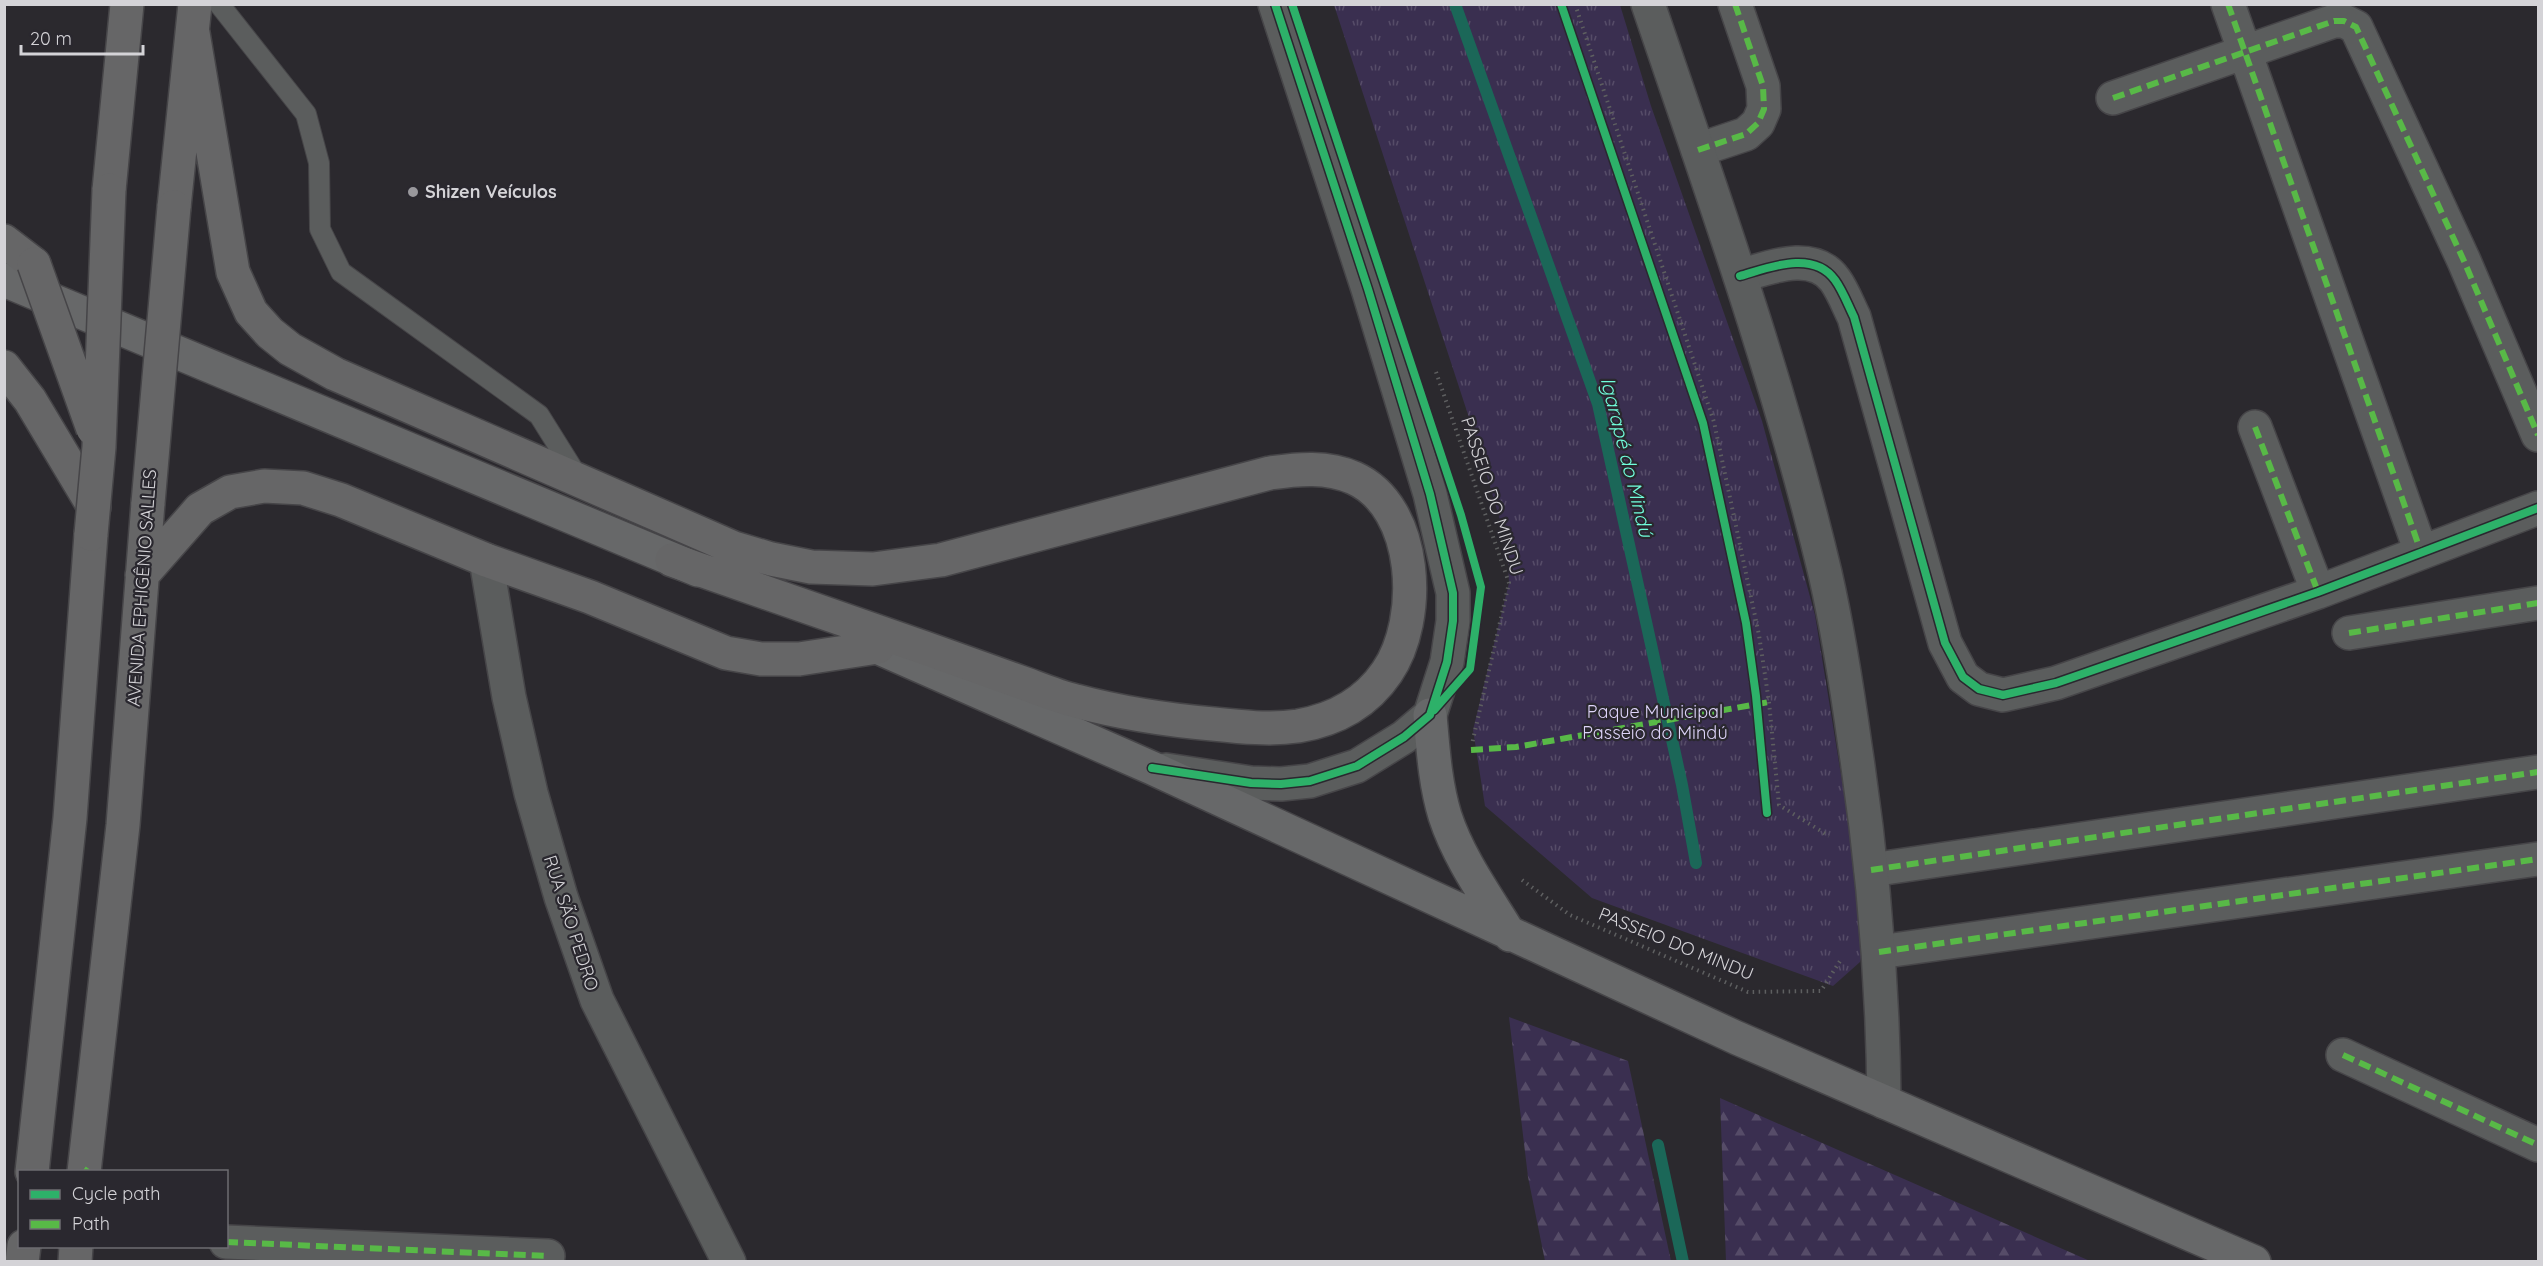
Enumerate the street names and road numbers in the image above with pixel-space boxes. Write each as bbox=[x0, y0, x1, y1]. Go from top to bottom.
street label: PASSEIO DO MINDU bbox=[1456, 414, 1529, 578]
street label: AVENIDA EPHIGÊNIO SALLES bbox=[122, 468, 161, 707]
street label: RUA SÃO PEDRO bbox=[539, 852, 604, 994]
street label: PASSEIO DO MINDU bbox=[1595, 902, 1757, 985]

